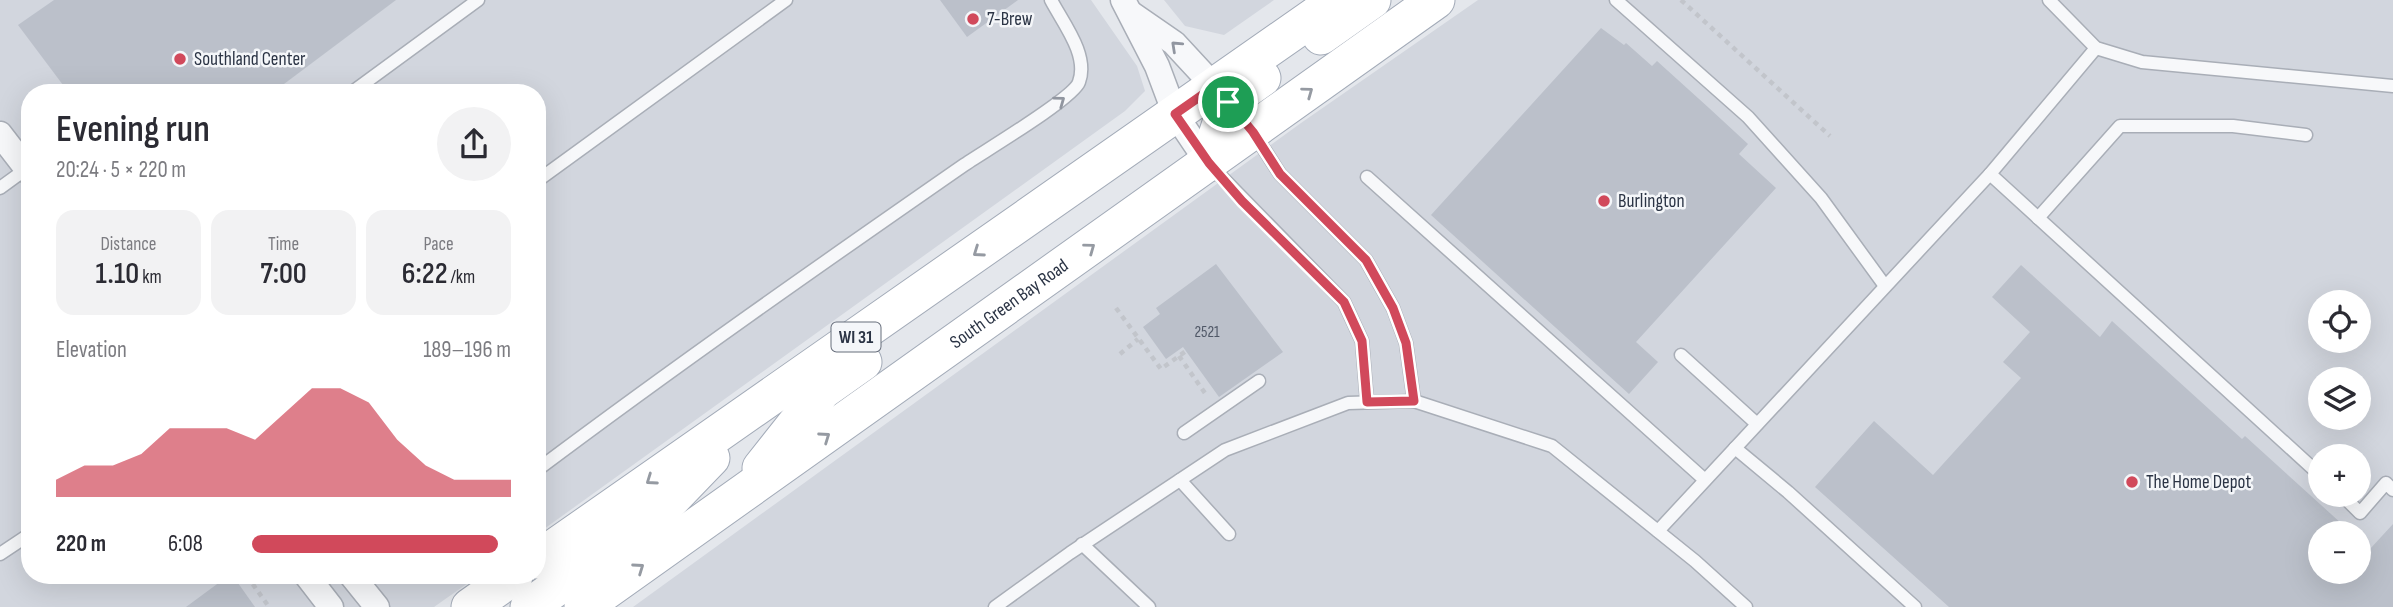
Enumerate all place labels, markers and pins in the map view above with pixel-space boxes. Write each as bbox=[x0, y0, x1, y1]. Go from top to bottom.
place label: 7-Brew bbox=[987, 8, 1033, 31]
marker: 7-Brew bbox=[965, 11, 981, 27]
place label: Southland Center bbox=[194, 48, 306, 71]
marker: Southland Center bbox=[172, 51, 188, 67]
pin bbox=[1198, 72, 1258, 132]
place label: Burlington bbox=[1618, 190, 1685, 213]
marker: Burlington bbox=[1596, 193, 1612, 209]
place label: The Home Depot bbox=[2146, 471, 2251, 494]
marker: The Home Depot bbox=[2124, 474, 2140, 490]

